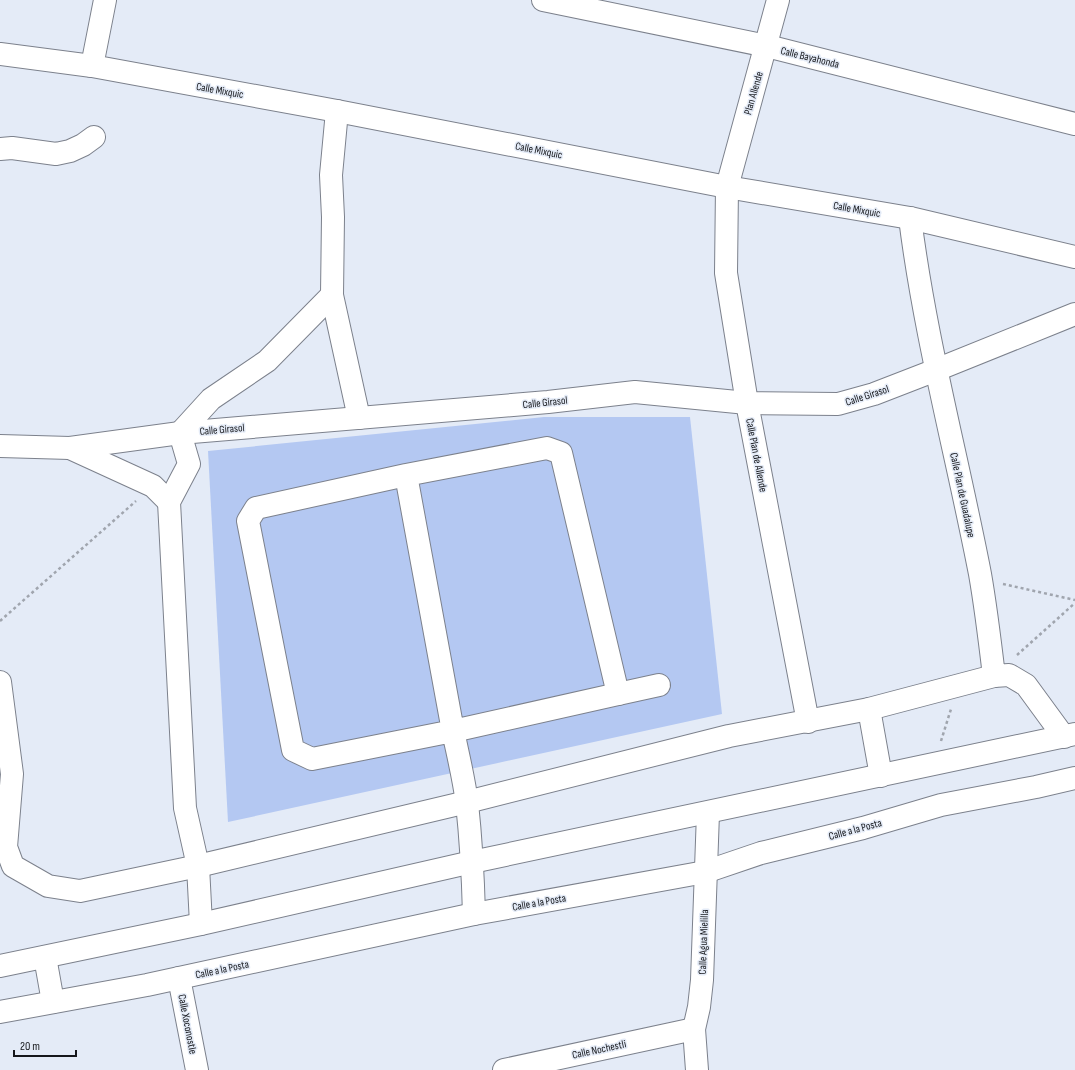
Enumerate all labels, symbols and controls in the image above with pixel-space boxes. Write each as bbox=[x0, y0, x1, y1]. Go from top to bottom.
street label: Calle Bayahonda bbox=[779, 44, 840, 71]
street label: Plan Allende bbox=[741, 70, 766, 116]
street label: Calle Mixquic bbox=[195, 80, 245, 101]
street label: Calle Mixquic bbox=[514, 140, 564, 161]
street label: Calle Mixquic bbox=[832, 199, 882, 220]
street label: Calle Girasol bbox=[844, 382, 891, 409]
street label: Calle Girasol bbox=[522, 394, 568, 411]
street label: Calle Plan de Allende bbox=[743, 417, 770, 493]
street label: Calle Girasol bbox=[199, 421, 245, 438]
street label: Calle Plan de Guadalupe bbox=[947, 451, 978, 539]
street label: Calle a la Posta bbox=[827, 816, 883, 843]
street label: Calle a la Posta bbox=[511, 891, 567, 914]
street label: Calle Agua Mielilla bbox=[696, 909, 711, 975]
street label: Calle a la Posta bbox=[194, 957, 250, 981]
street label: Calle Xoconostle bbox=[175, 993, 200, 1055]
scale bar bbox=[14, 1032, 76, 1058]
street label: Calle Nochestli bbox=[571, 1037, 627, 1062]
text: 20 m bbox=[20, 1039, 40, 1054]

